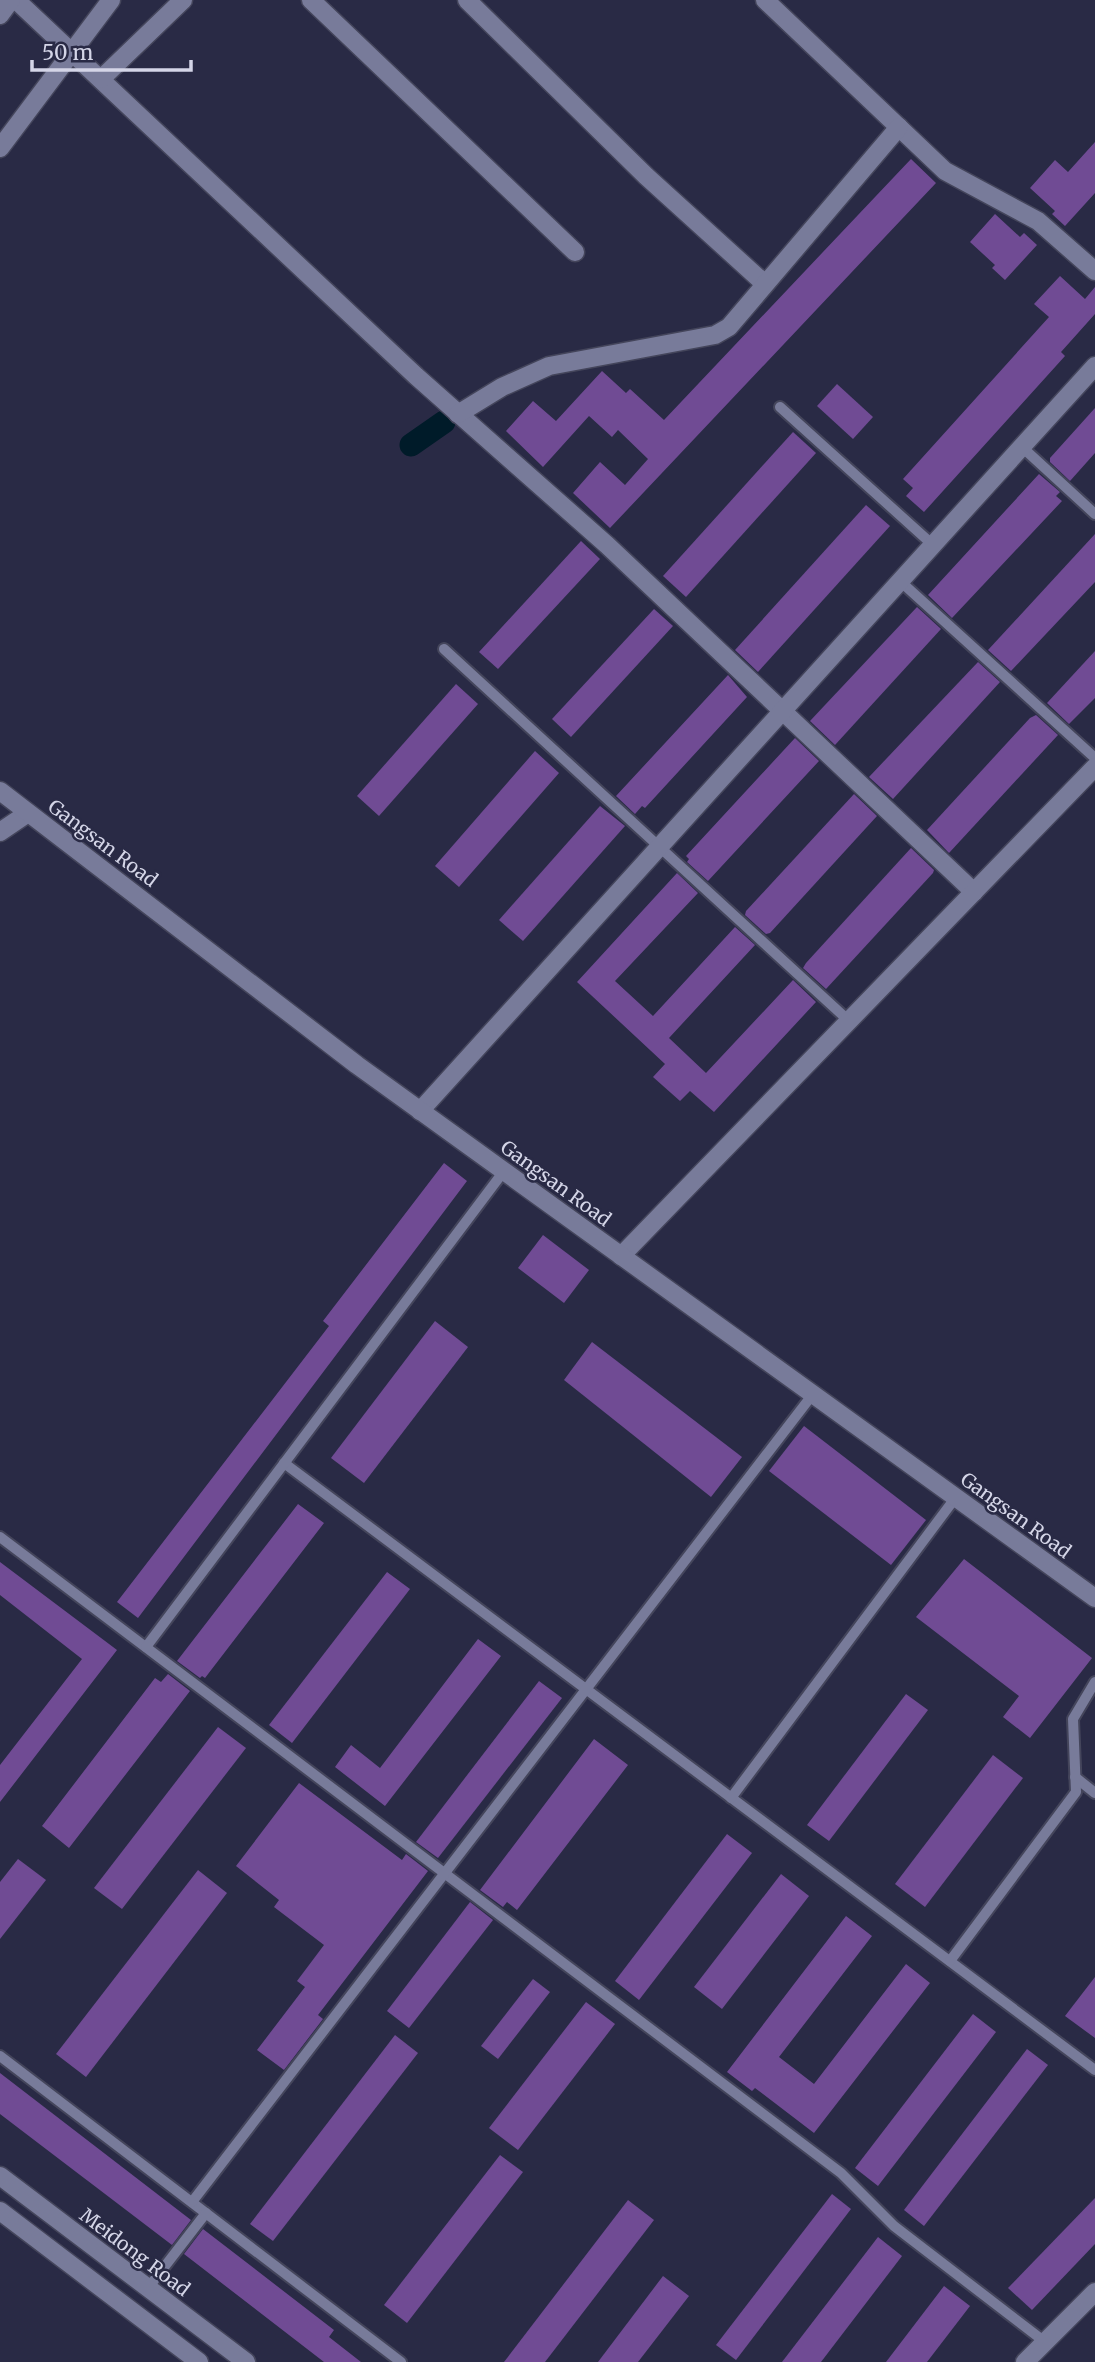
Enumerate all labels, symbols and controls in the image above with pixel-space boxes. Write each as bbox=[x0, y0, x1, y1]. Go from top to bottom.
scale bar bbox=[32, 28, 191, 72]
text: 50 m bbox=[42, 39, 93, 66]
street label: Gangsan Road bbox=[44, 794, 162, 892]
street label: Gangsan Road bbox=[496, 1135, 616, 1231]
street label: Gangsan Road bbox=[956, 1467, 1076, 1563]
street label: Meidong Road bbox=[75, 2203, 195, 2301]

